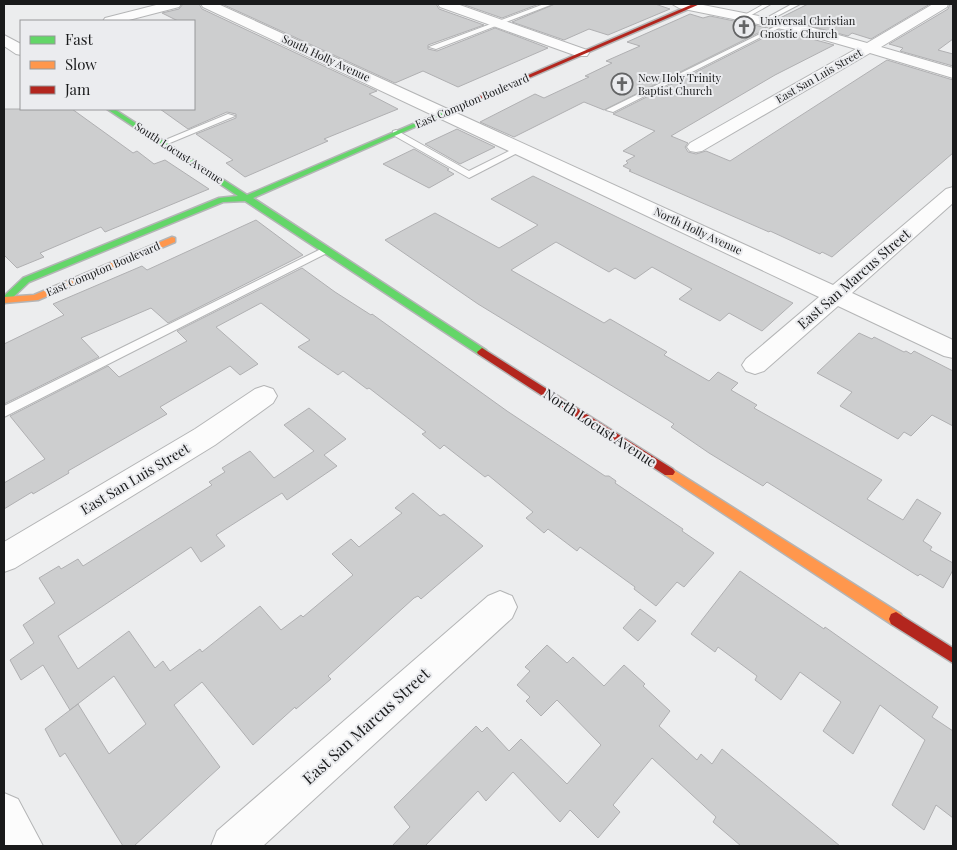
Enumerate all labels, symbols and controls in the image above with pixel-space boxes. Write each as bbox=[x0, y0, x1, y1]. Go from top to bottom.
place label: Universal Christian Gnostic Church bbox=[760, 13, 856, 41]
church icon: Universal Christian Gnostic Church bbox=[732, 15, 756, 39]
legend bbox=[20, 20, 195, 110]
text: Fast bbox=[65, 29, 94, 49]
street label: South Holly Avenue bbox=[280, 31, 373, 85]
street label: East San Luis Street bbox=[773, 45, 865, 106]
text: Slow bbox=[65, 54, 97, 74]
street label: East Compton Boulevard bbox=[413, 70, 532, 131]
place label: New Holy Trinity Baptist Church bbox=[638, 70, 722, 98]
church icon: New Holy Trinity Baptist Church bbox=[610, 72, 634, 96]
text: Jam bbox=[64, 79, 91, 99]
street label: South Locust Avenue bbox=[132, 118, 227, 187]
street label: North Holly Avenue bbox=[652, 203, 745, 258]
street label: East San Marcus Street bbox=[793, 224, 915, 333]
street label: East Compton Boulevard bbox=[44, 238, 163, 299]
street label: North Locust Avenue bbox=[540, 384, 660, 471]
street label: East San Luis Street bbox=[77, 438, 194, 519]
street label: East San Marcus Street bbox=[298, 663, 434, 788]

